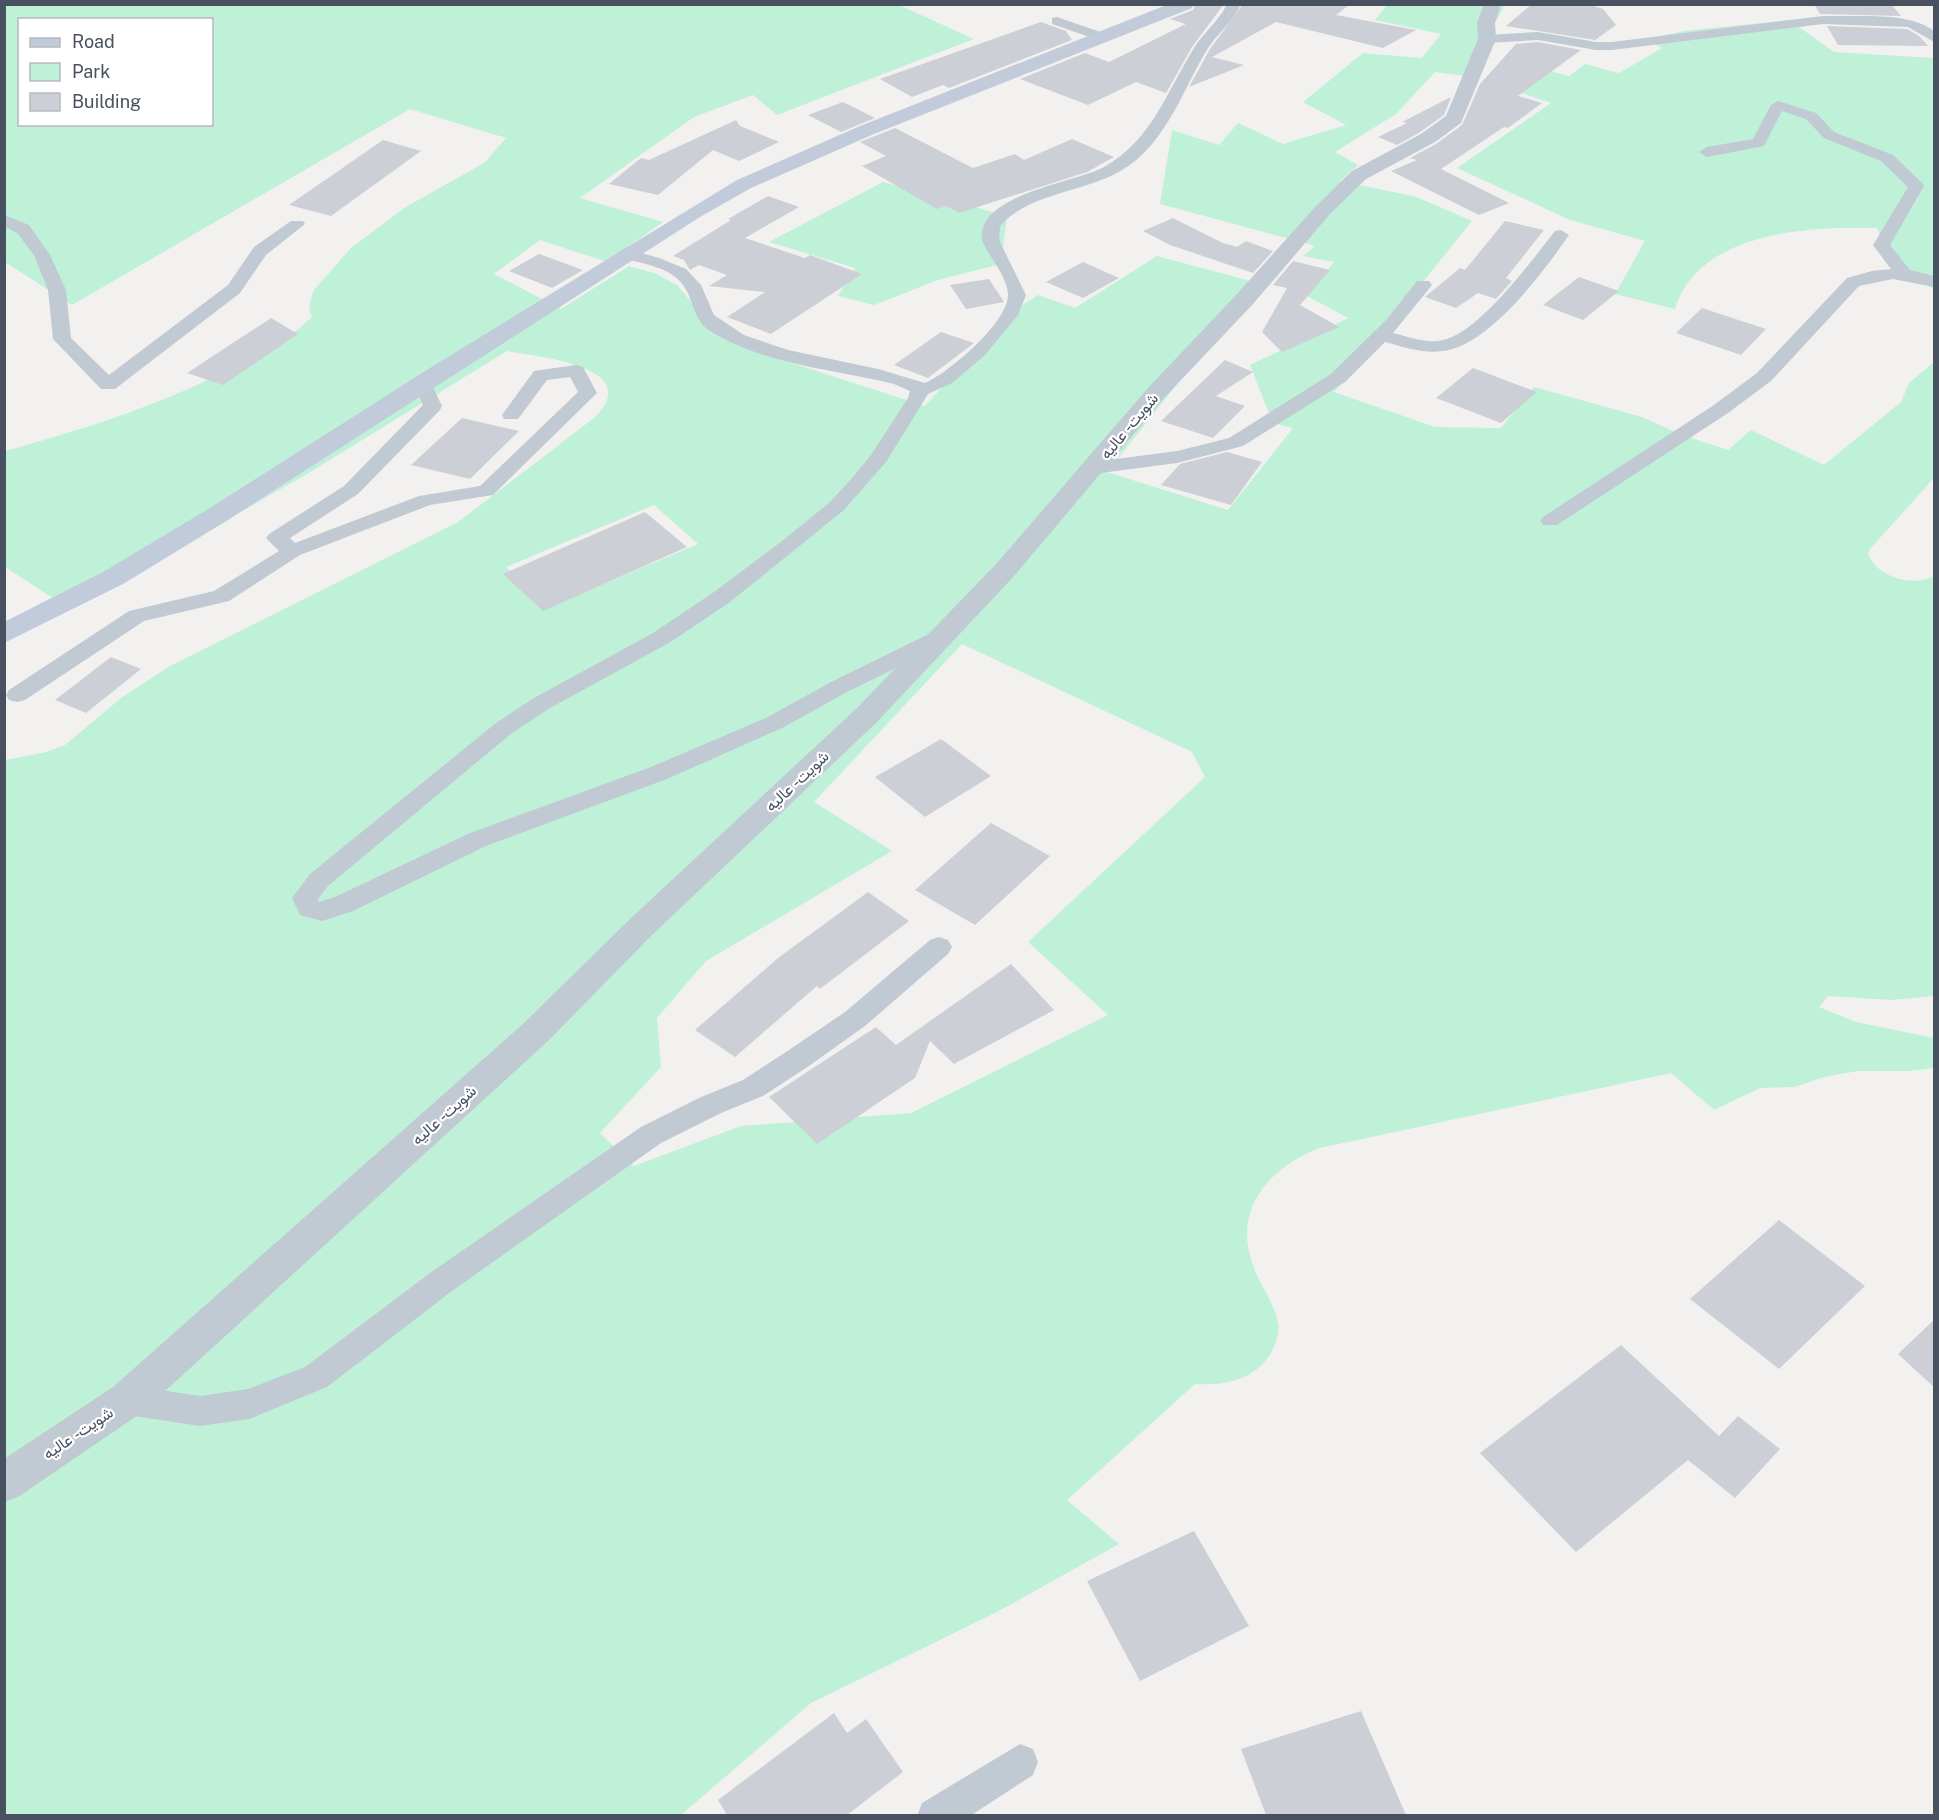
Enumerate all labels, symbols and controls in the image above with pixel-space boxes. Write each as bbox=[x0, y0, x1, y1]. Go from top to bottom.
legend bbox=[18, 18, 213, 126]
text: Road bbox=[72, 31, 115, 52]
text: Park bbox=[72, 61, 110, 82]
text: Building bbox=[72, 91, 141, 112]
street label: شويت - عاليه bbox=[1096, 389, 1163, 463]
street label: شويت - عاليه bbox=[761, 747, 834, 816]
street label: شويت - عاليه bbox=[408, 1081, 481, 1150]
street label: شويت - عاليه bbox=[39, 1403, 117, 1464]

